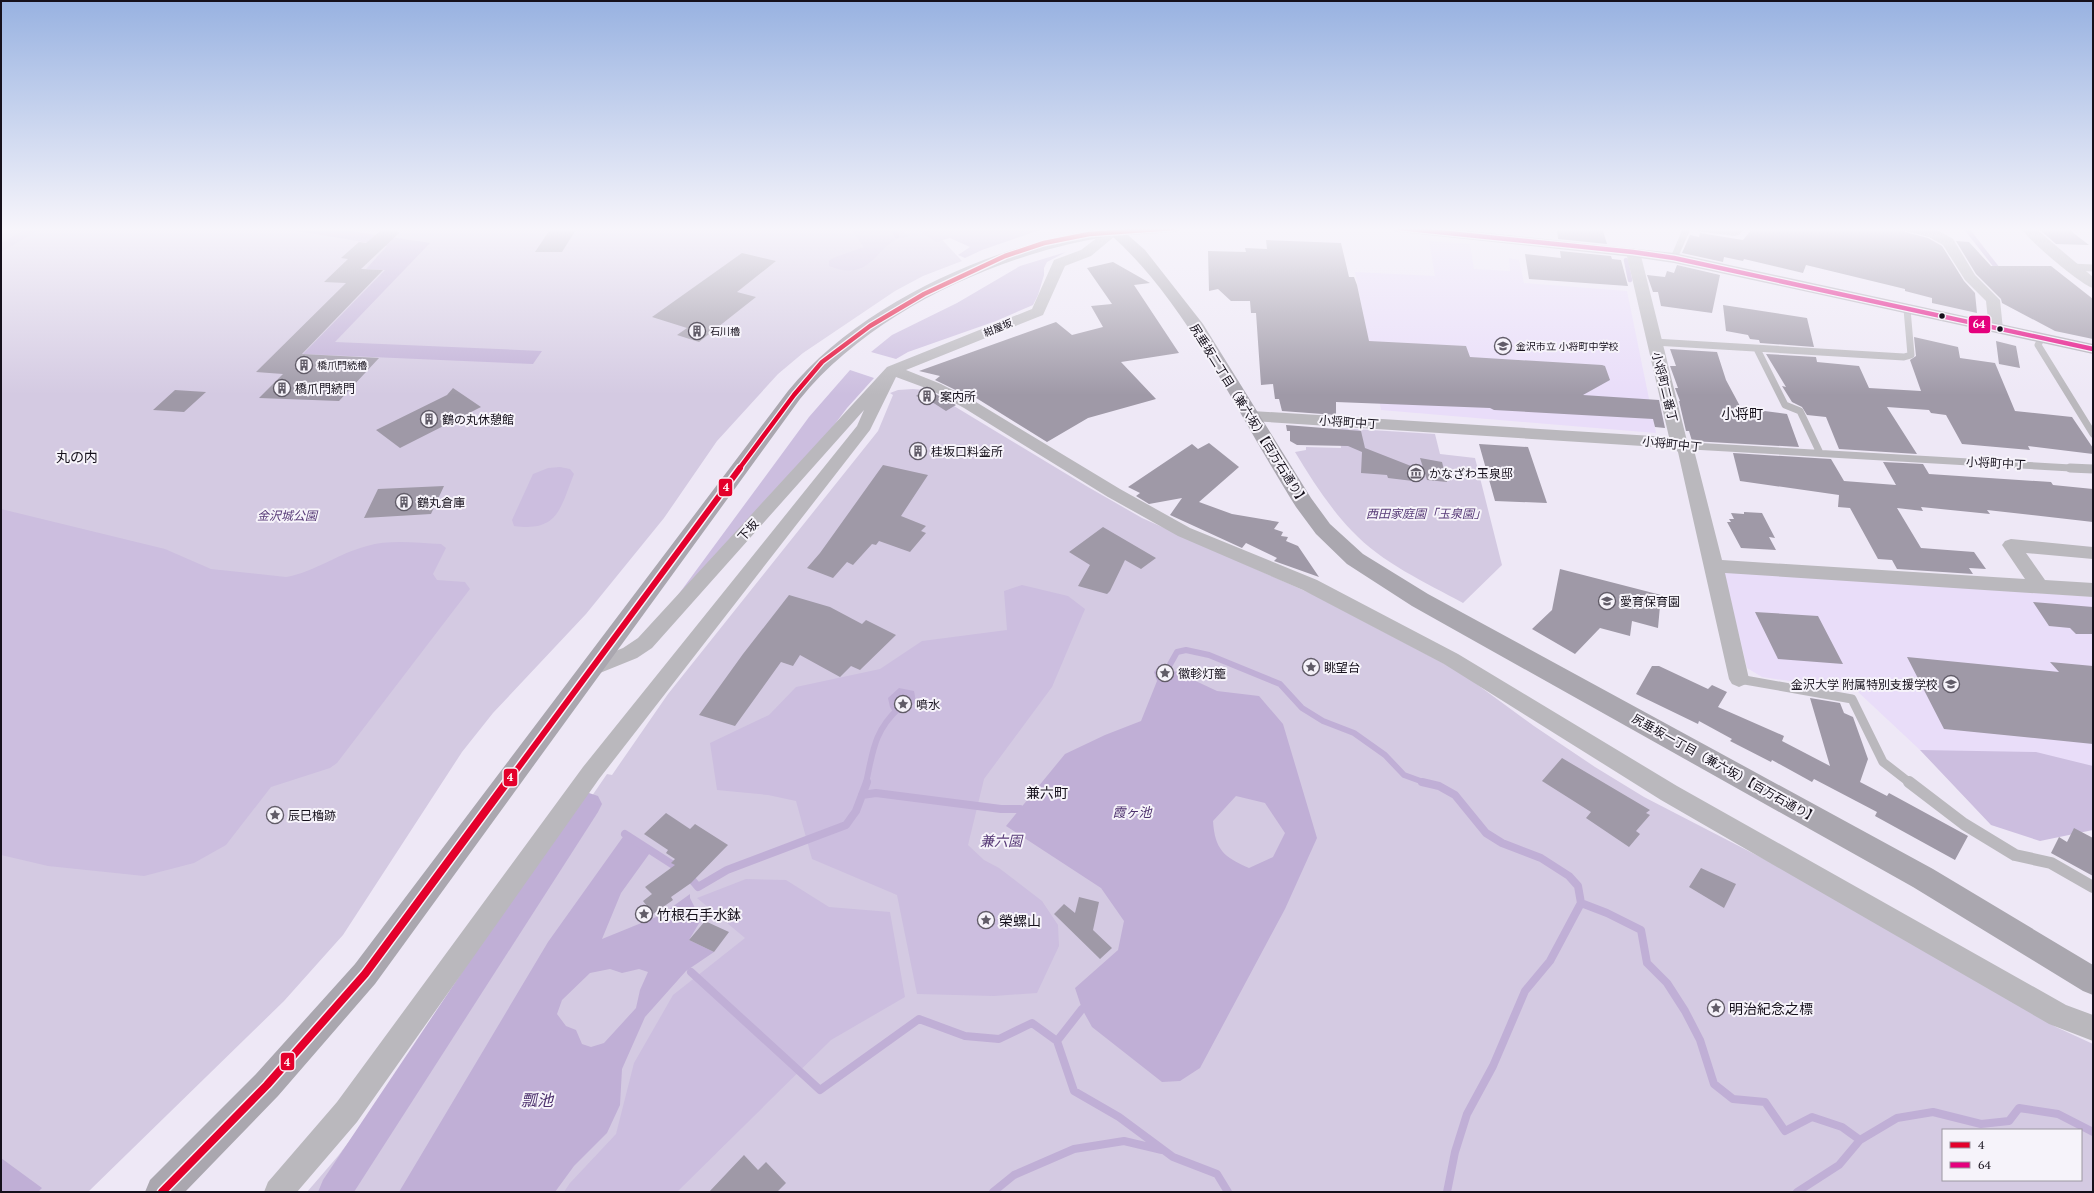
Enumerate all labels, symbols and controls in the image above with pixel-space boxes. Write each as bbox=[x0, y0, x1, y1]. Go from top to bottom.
unlabelled marker bbox=[1937, 311, 1947, 321]
line badge: 64 bbox=[1968, 315, 1991, 334]
street label: 紺屋坂 bbox=[982, 316, 1014, 340]
text: 64 bbox=[1973, 317, 1986, 331]
building icon: 石川櫓 bbox=[687, 321, 707, 341]
street label: 尻垂坂二丁目（兼六坂）【百万石通り】 bbox=[1187, 321, 1311, 507]
unlabelled marker bbox=[1995, 324, 2005, 334]
place label: 石川櫓 bbox=[710, 325, 740, 338]
school or university icon: 金沢市立 小将町中学校 bbox=[1493, 336, 1513, 356]
place label: 金沢市立 小将町中学校 bbox=[1516, 340, 1618, 353]
street label: 小将町二番丁 bbox=[1649, 350, 1681, 424]
building icon: 橋爪門続櫓 bbox=[294, 355, 314, 375]
place label: 橋爪門続櫓 bbox=[317, 359, 367, 372]
building icon: 橋爪門続門 bbox=[272, 378, 292, 398]
place label: 橋爪門続門 bbox=[295, 381, 355, 396]
building icon: 案内所 bbox=[917, 386, 937, 406]
place label: 案内所 bbox=[940, 389, 976, 404]
district label: 小将町 bbox=[1721, 404, 1763, 423]
building icon: 鶴の丸休憩館 bbox=[419, 409, 439, 429]
place label: 鶴の丸休憩館 bbox=[442, 412, 514, 427]
street label: 小将町中丁 bbox=[1319, 412, 1379, 432]
street label: 小将町中丁 bbox=[1641, 433, 1703, 455]
building icon: 桂坂口料金所 bbox=[908, 441, 928, 461]
place label: 桂坂口料金所 bbox=[931, 444, 1003, 459]
district label: 丸の内 bbox=[56, 447, 98, 466]
street label: 小将町中丁 bbox=[1966, 454, 2026, 472]
museum icon: かなざわ玉泉邸 bbox=[1406, 463, 1426, 483]
place label: かなざわ玉泉邸 bbox=[1429, 466, 1513, 481]
line badge: 4 bbox=[718, 478, 733, 497]
text: 4 bbox=[723, 480, 730, 494]
building icon: 鶴丸倉庫 bbox=[394, 492, 414, 512]
place label: 鶴丸倉庫 bbox=[417, 495, 465, 510]
park label: 西田家庭園「玉泉園」 bbox=[1366, 506, 1486, 521]
park label: 金沢城公園 bbox=[257, 508, 319, 523]
street label: 下坂 bbox=[734, 516, 762, 544]
school or university icon: 愛育保育園 bbox=[1597, 591, 1617, 611]
place label: 愛育保育園 bbox=[1620, 594, 1680, 609]
place icon: 眺望台 bbox=[1301, 657, 1321, 677]
place label: 眺望台 bbox=[1324, 660, 1360, 675]
place icon: 徽軫灯籠 bbox=[1155, 663, 1175, 683]
place label: 徽軫灯籠 bbox=[1178, 666, 1226, 681]
school or university icon: 金沢大学 附属特別支援学校 bbox=[1941, 674, 1961, 694]
place label: 金沢大学 附属特別支援学校 bbox=[1791, 677, 1938, 692]
place icon: 噴水 bbox=[893, 694, 913, 714]
place label: 噴水 bbox=[916, 697, 940, 712]
street label: 尻垂坂一丁目（兼六坂）【百万石通り】 bbox=[1630, 711, 1820, 825]
line badge: 4 bbox=[503, 768, 518, 787]
text: 4 bbox=[507, 770, 514, 784]
district label: 兼六町 bbox=[1026, 783, 1068, 802]
water label: 霞ヶ池 bbox=[1112, 803, 1153, 821]
place icon: 辰巳櫓跡 bbox=[265, 805, 285, 825]
place label: 辰巳櫓跡 bbox=[288, 808, 336, 823]
park label: 兼六園 bbox=[980, 831, 1024, 850]
place icon: 竹根石手水鉢 bbox=[634, 904, 654, 924]
place label: 竹根石手水鉢 bbox=[657, 905, 741, 924]
place icon: 榮螺山 bbox=[976, 910, 996, 930]
place label: 榮螺山 bbox=[999, 911, 1041, 930]
place icon: 明治紀念之標 bbox=[1706, 998, 1726, 1018]
place label: 明治紀念之標 bbox=[1729, 999, 1813, 1018]
line badge: 4 bbox=[280, 1052, 295, 1071]
text: 4 bbox=[284, 1055, 291, 1069]
water label: 瓢池 bbox=[521, 1089, 555, 1111]
legend bbox=[1942, 1129, 2082, 1181]
text: 4 bbox=[1978, 1137, 1985, 1152]
text: 64 bbox=[1978, 1157, 1991, 1172]

